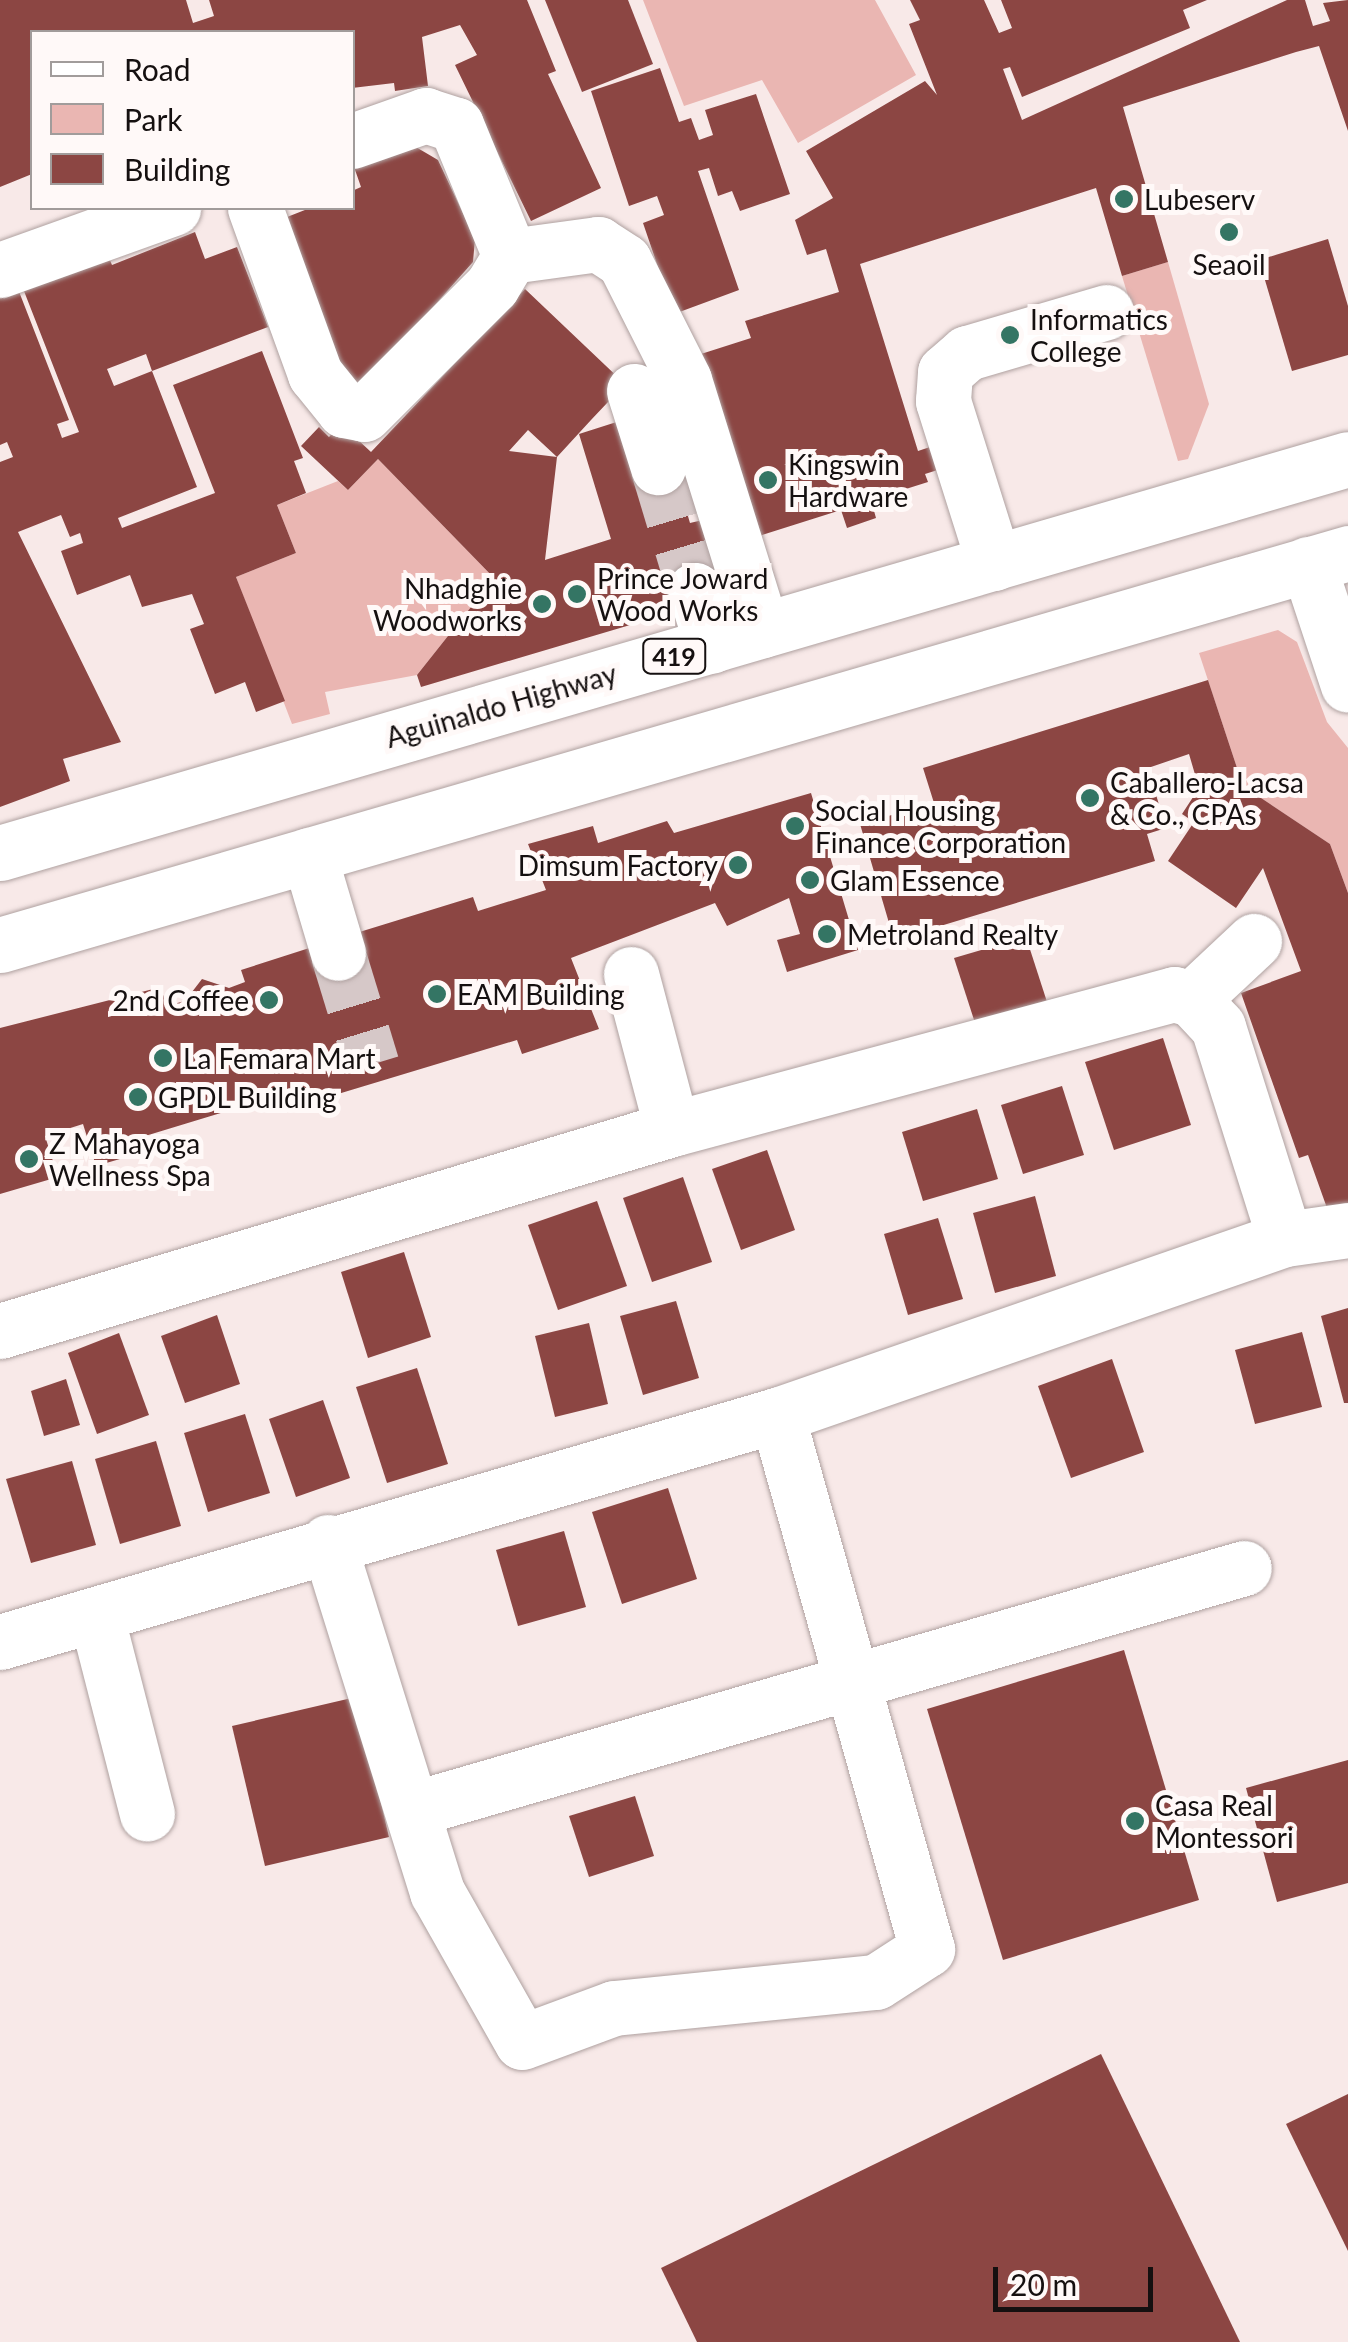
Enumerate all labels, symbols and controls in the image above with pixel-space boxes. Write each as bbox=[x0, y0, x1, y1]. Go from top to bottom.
legend bbox=[30, 30, 355, 210]
text: Road bbox=[124, 51, 191, 87]
text: Park bbox=[124, 101, 183, 137]
text: Building bbox=[124, 151, 230, 187]
place label: Lubeserv bbox=[1144, 182, 1255, 216]
marker: Lubeserv bbox=[1113, 188, 1135, 210]
marker: Seaoil bbox=[1218, 221, 1240, 243]
place label: Seaoil bbox=[1192, 247, 1266, 281]
place label: Informatics College bbox=[1030, 302, 1168, 368]
marker: Informatics College bbox=[999, 324, 1021, 346]
place label: Kingswin Hardware bbox=[788, 447, 908, 513]
marker: Kingswin Hardware bbox=[757, 469, 779, 491]
place label: Prince Joward Wood Works bbox=[597, 561, 769, 627]
place label: Nhadghie Woodworks bbox=[373, 571, 522, 637]
marker: Prince Joward Wood Works bbox=[566, 583, 588, 605]
marker: Nhadghie Woodworks bbox=[531, 593, 553, 615]
road number: 419 bbox=[642, 636, 706, 676]
street label: Aguinaldo Highway bbox=[382, 656, 620, 754]
place label: Caballero-Lacsa & Co., CPAs bbox=[1110, 765, 1304, 831]
marker: Caballero-Lacsa & Co., CPAs bbox=[1079, 787, 1101, 809]
place label: Social Housing Finance Corporation bbox=[815, 793, 1066, 859]
marker: Social Housing Finance Corporation bbox=[784, 815, 806, 837]
place label: Dimsum Factory bbox=[518, 848, 718, 882]
marker: Dimsum Factory bbox=[727, 854, 749, 876]
place label: Glam Essence bbox=[830, 863, 1000, 897]
marker: Glam Essence bbox=[799, 869, 821, 891]
place label: Metroland Realty bbox=[847, 917, 1058, 951]
marker: Metroland Realty bbox=[816, 923, 838, 945]
place label: EAM Building bbox=[457, 977, 625, 1011]
place label: 2nd Coffee bbox=[113, 983, 249, 1017]
marker: EAM Building bbox=[426, 983, 448, 1005]
marker: 2nd Coffee bbox=[258, 989, 280, 1011]
place label: La Femara Mart bbox=[183, 1041, 376, 1075]
marker: La Femara Mart bbox=[152, 1047, 174, 1069]
place label: GPDL Building bbox=[158, 1080, 337, 1114]
marker: GPDL Building bbox=[127, 1086, 149, 1108]
place label: Z Mahayoga Wellness Spa bbox=[49, 1126, 211, 1192]
marker: Z Mahayoga Wellness Spa bbox=[18, 1148, 40, 1170]
place label: Casa Real Montessori bbox=[1155, 1788, 1294, 1854]
marker: Casa Real Montessori bbox=[1124, 1810, 1146, 1832]
scale bar bbox=[998, 2247, 1158, 2309]
text: 20 m bbox=[1010, 2266, 1077, 2302]

